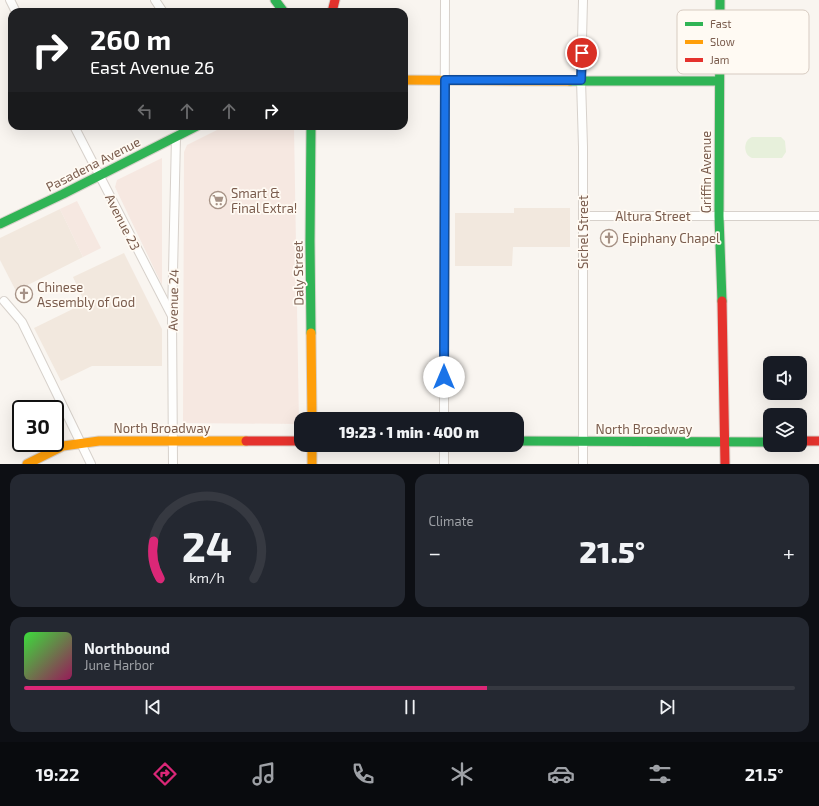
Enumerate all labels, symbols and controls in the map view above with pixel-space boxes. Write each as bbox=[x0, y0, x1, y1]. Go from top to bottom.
legend bbox=[677, 10, 809, 74]
text: Fast bbox=[710, 17, 732, 30]
text: 260 m bbox=[90, 22, 171, 56]
icon: right bbox=[24, 24, 76, 76]
text: Slow bbox=[710, 35, 735, 48]
pin bbox=[565, 36, 599, 70]
icon: arrive bbox=[571, 42, 593, 64]
text: Jam bbox=[710, 53, 729, 66]
text: East Avenue 26 bbox=[90, 56, 214, 78]
icon: left bbox=[134, 100, 156, 122]
icon: ahead bbox=[176, 100, 198, 122]
icon: ahead bbox=[218, 100, 240, 122]
icon: right bbox=[260, 100, 282, 122]
street label: Griffin Avenue bbox=[698, 131, 714, 213]
street label: Pasadena Avenue bbox=[43, 133, 143, 195]
place label: Smart & Final Extra! bbox=[231, 185, 297, 216]
supermarket icon: Smart & Final Extra! bbox=[208, 190, 228, 210]
street label: Avenue 23 bbox=[102, 191, 144, 253]
street label: Sichel Street bbox=[575, 195, 591, 269]
street label: Altura Street bbox=[615, 208, 691, 224]
church icon: Epiphany Chapel bbox=[599, 228, 619, 248]
place label: Epiphany Chapel bbox=[622, 230, 720, 246]
street label: Daly Street bbox=[289, 240, 307, 306]
street label: Avenue 24 bbox=[164, 269, 182, 331]
place label: Chinese Assembly of God bbox=[37, 279, 135, 310]
church icon: Chinese Assembly of God bbox=[14, 284, 34, 304]
position arrow bbox=[423, 356, 465, 398]
map controls bbox=[763, 356, 807, 452]
button: sound bbox=[763, 356, 807, 400]
speed limit sign: 30 bbox=[12, 400, 64, 452]
button: layers bbox=[763, 408, 807, 452]
street label: North Broadway bbox=[114, 420, 211, 436]
street label: North Broadway bbox=[596, 421, 693, 437]
text: 19:23 · 1 min · 400 m bbox=[339, 423, 479, 441]
text: Climate bbox=[429, 513, 473, 529]
text: 24 bbox=[182, 519, 233, 569]
text: 21.5° bbox=[579, 533, 645, 569]
text: − bbox=[429, 539, 441, 565]
text: + bbox=[783, 539, 795, 565]
text: km/h bbox=[190, 568, 225, 585]
text: Northbound bbox=[84, 639, 170, 657]
text: June Harbor bbox=[84, 657, 154, 673]
icon: previous bbox=[142, 696, 164, 718]
icon: pause bbox=[399, 696, 421, 718]
icon: next bbox=[656, 696, 678, 718]
icon: directions bbox=[151, 760, 179, 788]
icon: music bbox=[250, 760, 278, 788]
icon: phone bbox=[349, 760, 377, 788]
icon: climate bbox=[448, 760, 476, 788]
icon: car bbox=[547, 760, 575, 788]
icon: filters bbox=[646, 760, 674, 788]
text: 19:22 bbox=[36, 763, 79, 785]
text: 21.5° bbox=[745, 763, 783, 785]

